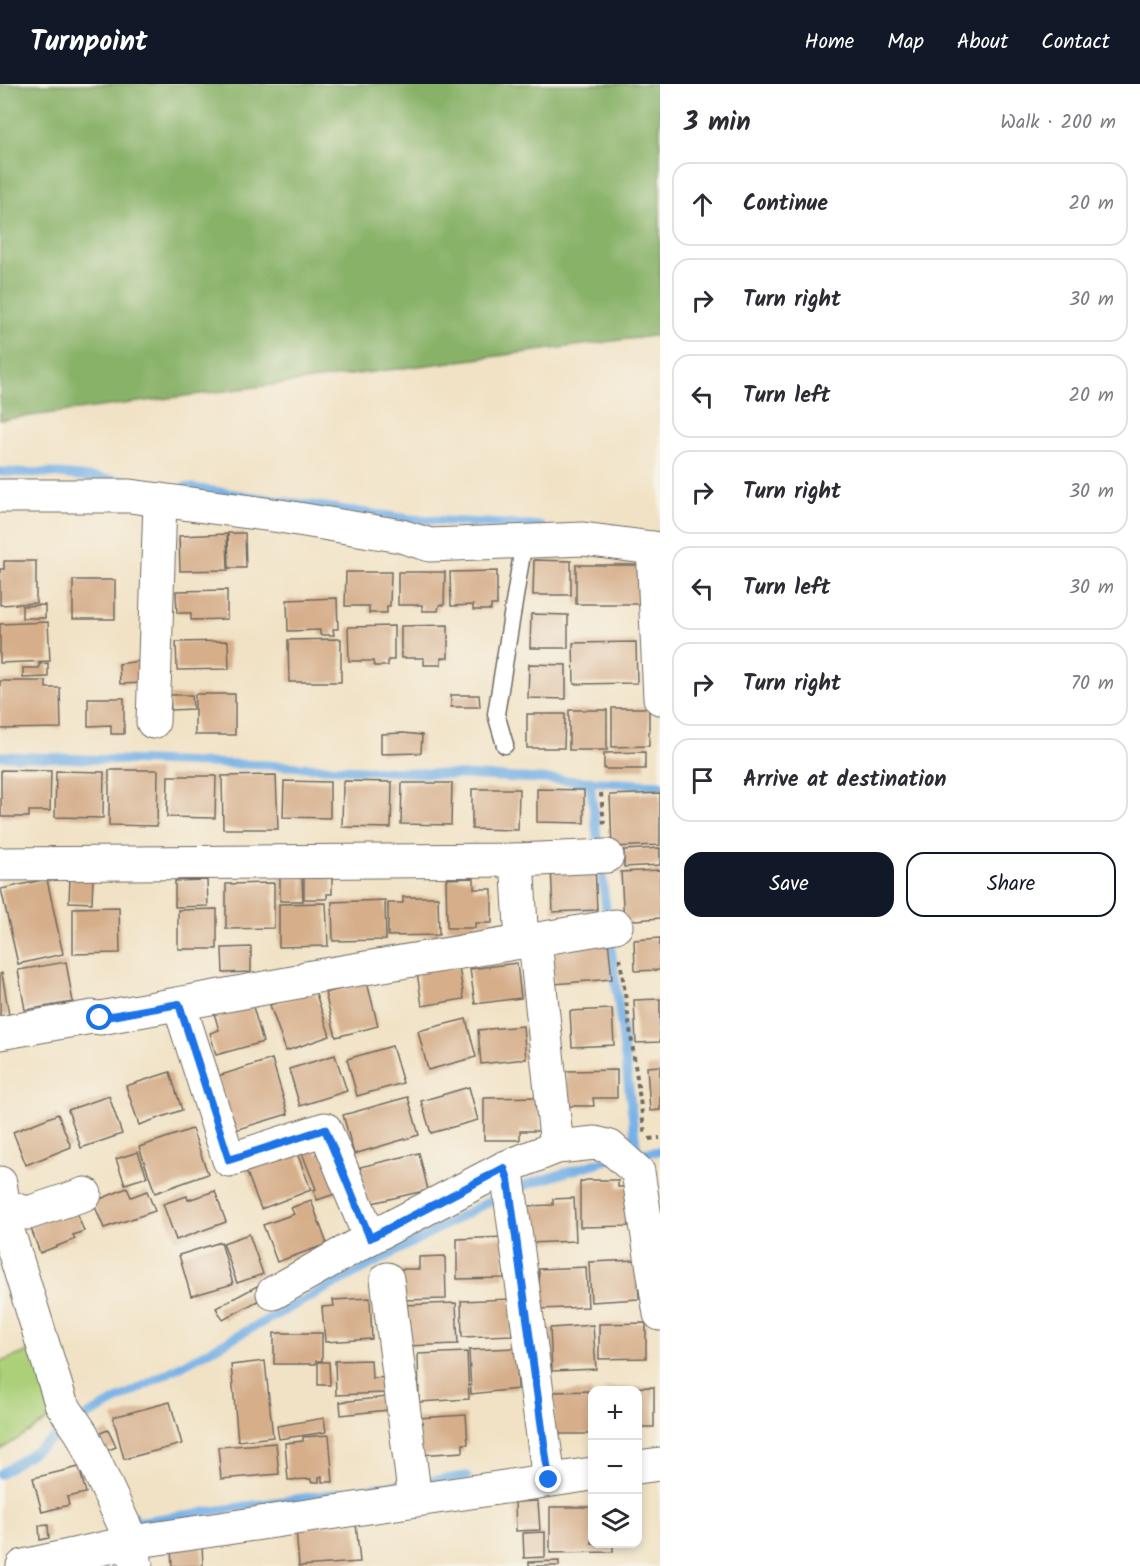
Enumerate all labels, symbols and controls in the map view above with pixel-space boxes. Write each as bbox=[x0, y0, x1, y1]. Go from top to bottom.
text: Turnpoint bbox=[30, 20, 148, 65]
text: Home bbox=[805, 26, 854, 59]
text: Map bbox=[887, 26, 924, 59]
text: About bbox=[957, 26, 1008, 59]
text: Contact bbox=[1041, 26, 1110, 59]
text: 3 min bbox=[684, 102, 751, 144]
text: Walk · 200 m bbox=[1000, 107, 1116, 139]
text: Continue bbox=[743, 187, 828, 222]
icon: ahead bbox=[686, 188, 719, 221]
text: 20 m bbox=[1068, 188, 1114, 220]
text: Turn right bbox=[743, 283, 841, 318]
icon: right bbox=[686, 284, 719, 317]
text: 30 m bbox=[1069, 284, 1114, 316]
text: Turn left bbox=[743, 379, 830, 414]
icon: left bbox=[686, 380, 719, 413]
text: 20 m bbox=[1068, 380, 1114, 412]
text: Turn right bbox=[743, 475, 841, 510]
icon: right bbox=[686, 476, 719, 509]
text: 30 m bbox=[1069, 476, 1114, 508]
text: Turn left bbox=[743, 571, 830, 606]
icon: left bbox=[686, 572, 719, 605]
text: 30 m bbox=[1069, 572, 1114, 604]
text: Turn right bbox=[743, 667, 841, 702]
icon: right bbox=[686, 668, 719, 701]
text: 70 m bbox=[1071, 668, 1114, 700]
text: Arrive at destination bbox=[743, 763, 946, 798]
icon: arrive bbox=[686, 764, 719, 797]
button: Save bbox=[684, 852, 894, 917]
button: Share bbox=[906, 852, 1116, 917]
route start bbox=[86, 1004, 112, 1030]
map controls bbox=[588, 1386, 642, 1548]
button: + bbox=[588, 1386, 642, 1440]
button: − bbox=[588, 1440, 642, 1494]
route end bbox=[535, 1466, 561, 1492]
button: layers bbox=[588, 1494, 642, 1548]

